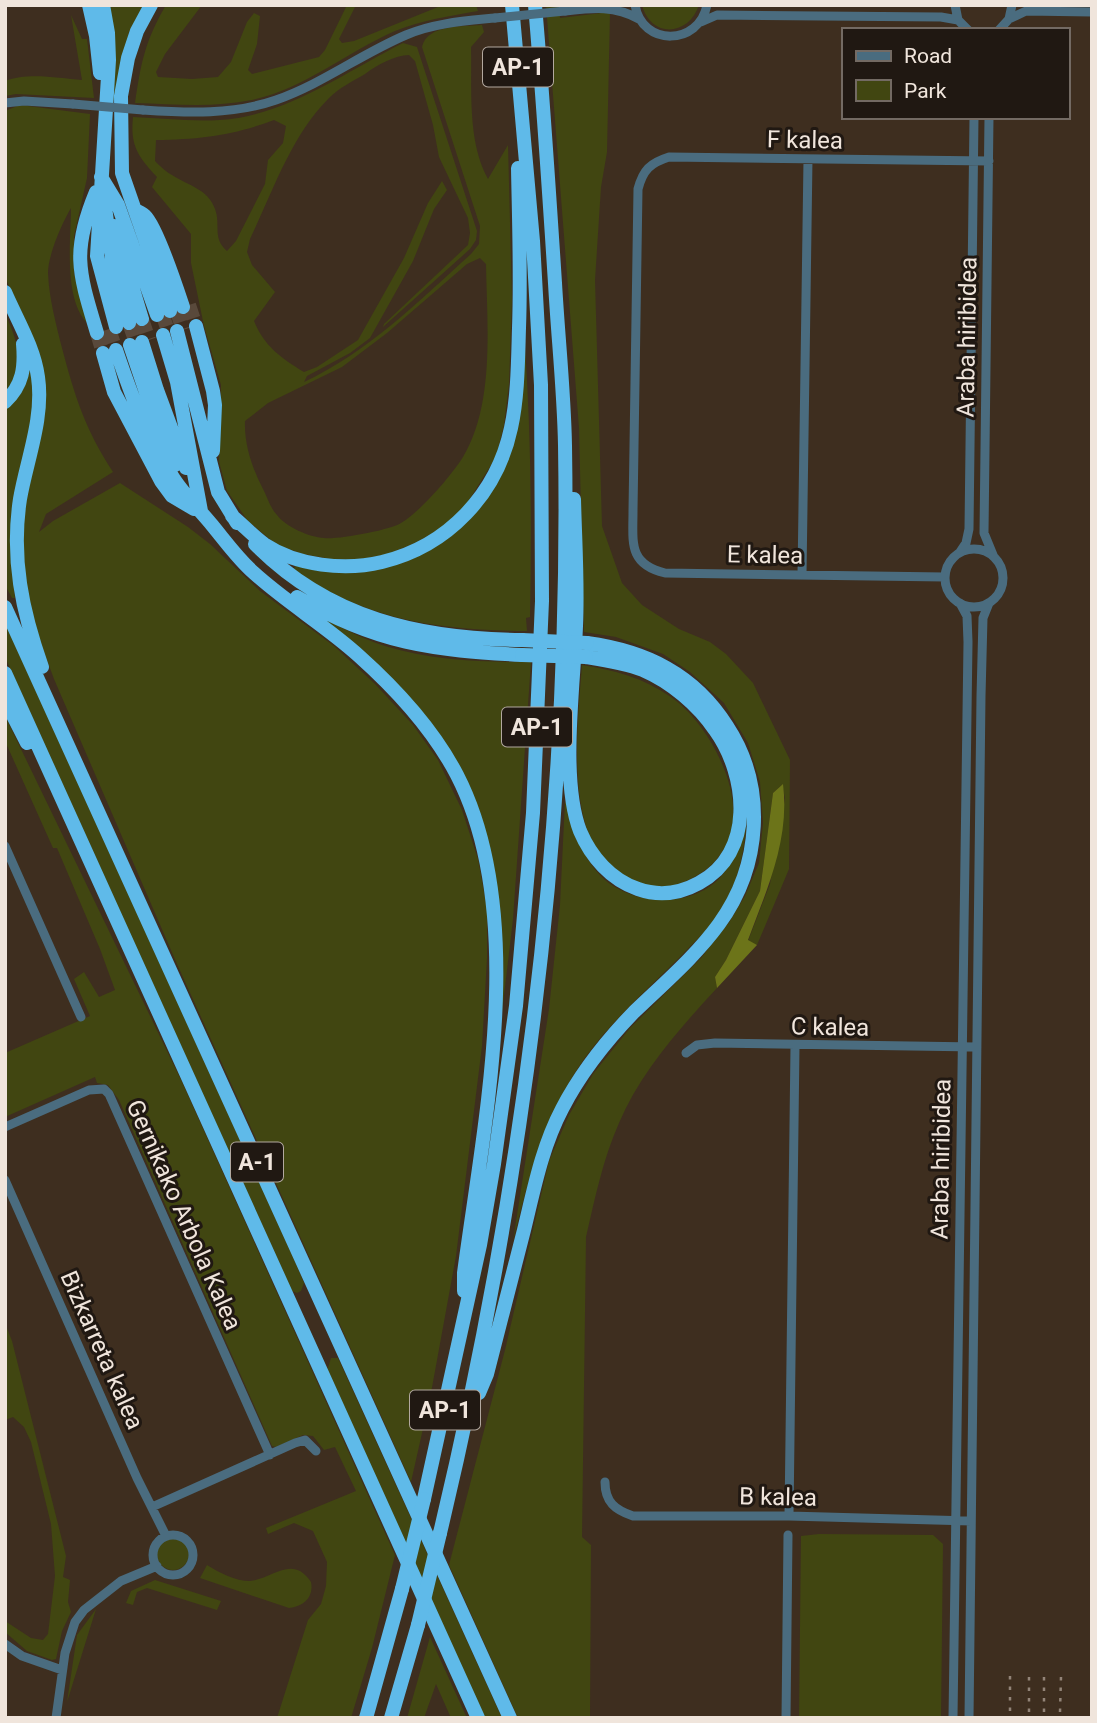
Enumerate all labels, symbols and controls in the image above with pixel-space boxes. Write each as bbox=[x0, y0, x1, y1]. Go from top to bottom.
legend bbox=[842, 28, 1069, 119]
text: Road bbox=[904, 44, 952, 68]
road number: AP-1 bbox=[483, 48, 553, 86]
text: Park bbox=[904, 79, 947, 103]
street label: F kalea bbox=[767, 125, 843, 155]
street label: Araba hiribidea bbox=[952, 257, 982, 417]
street label: E kalea bbox=[727, 540, 803, 570]
road number: AP-1 bbox=[502, 708, 572, 747]
street label: C kalea bbox=[791, 1012, 869, 1042]
street label: Araba hiribidea bbox=[926, 1079, 956, 1239]
street label: Gernikako Arbola Kalea bbox=[121, 1096, 247, 1334]
road number: A-1 bbox=[231, 1142, 283, 1182]
street label: Bizkarreta kalea bbox=[55, 1266, 149, 1434]
road number: AP-1 bbox=[410, 1390, 480, 1429]
street label: B kalea bbox=[739, 1482, 817, 1512]

